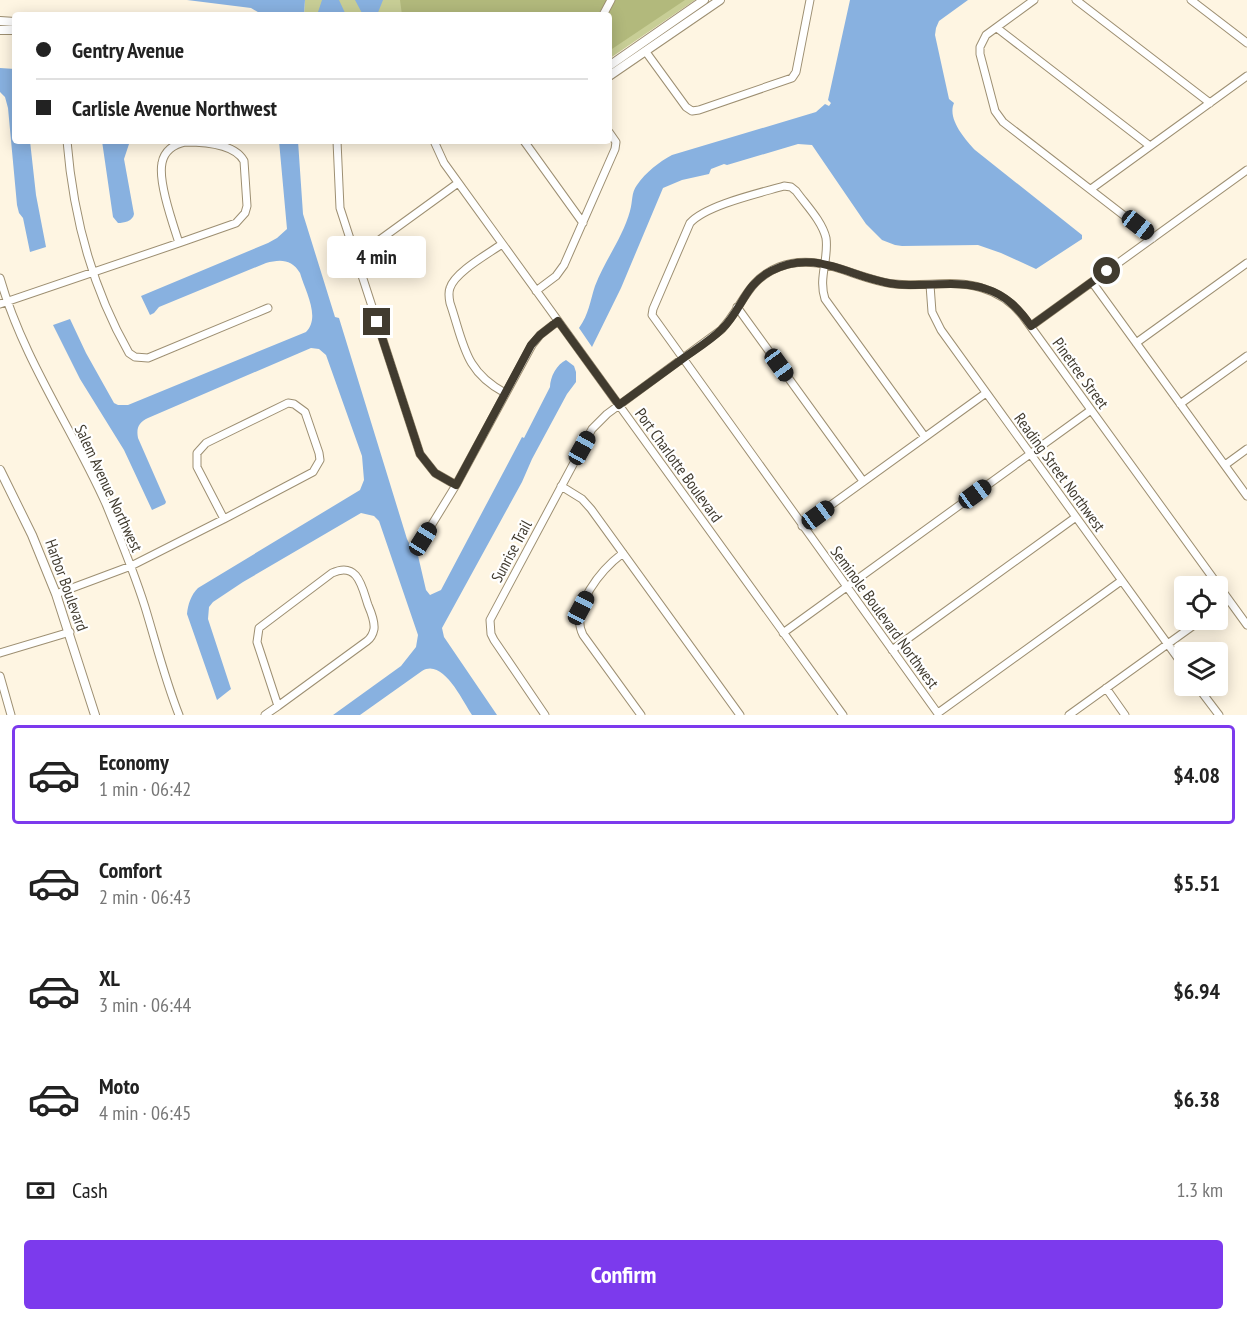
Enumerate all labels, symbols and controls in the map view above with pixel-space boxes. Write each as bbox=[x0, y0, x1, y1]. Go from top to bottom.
text: Gentry Avenue bbox=[72, 36, 184, 64]
text: Carlisle Avenue Northwest bbox=[72, 94, 277, 122]
car bbox=[1118, 207, 1158, 243]
callout: 4 min bbox=[328, 235, 427, 277]
text: 4 min bbox=[356, 244, 397, 270]
route start bbox=[1093, 257, 1120, 284]
route end bbox=[363, 308, 390, 335]
street label: Pinetree Street bbox=[1049, 334, 1114, 413]
car bbox=[761, 345, 797, 385]
street label: Port Charlotte Boulevard bbox=[631, 404, 727, 526]
street label: Reading Street Northwest bbox=[1010, 409, 1110, 536]
street label: Salem Avenue Northwest bbox=[71, 421, 148, 555]
car bbox=[565, 428, 599, 468]
car bbox=[955, 476, 995, 512]
car bbox=[798, 497, 838, 533]
street label: Sunrise Trail bbox=[486, 516, 536, 585]
car bbox=[406, 519, 440, 559]
street label: Harbor Boulevard bbox=[41, 536, 93, 634]
street label: Seminole Boulevard Northwest bbox=[827, 542, 944, 693]
map controls bbox=[1174, 576, 1228, 696]
button: locate bbox=[1174, 576, 1228, 630]
car bbox=[565, 588, 597, 628]
button: layers bbox=[1174, 642, 1228, 696]
icon: car bbox=[27, 748, 81, 802]
text: Economy bbox=[99, 748, 169, 776]
text: $4.08 bbox=[1173, 761, 1220, 789]
text: 1 min · 06:42 bbox=[99, 776, 191, 802]
icon: car bbox=[27, 856, 81, 910]
text: Comfort bbox=[99, 856, 162, 884]
text: $5.51 bbox=[1173, 869, 1220, 897]
text: 2 min · 06:43 bbox=[99, 884, 191, 910]
icon: car bbox=[27, 964, 81, 1018]
text: XL bbox=[99, 964, 120, 992]
text: $6.94 bbox=[1173, 977, 1220, 1005]
text: 3 min · 06:44 bbox=[99, 992, 191, 1018]
icon: car bbox=[27, 1072, 81, 1126]
text: Moto bbox=[99, 1072, 140, 1100]
text: $6.38 bbox=[1173, 1085, 1220, 1113]
text: 4 min · 06:45 bbox=[99, 1100, 191, 1126]
icon: cash bbox=[24, 1174, 57, 1207]
text: Cash bbox=[72, 1176, 108, 1204]
text: 1.3 km bbox=[1176, 1177, 1223, 1203]
button: Confirm bbox=[24, 1240, 1223, 1309]

